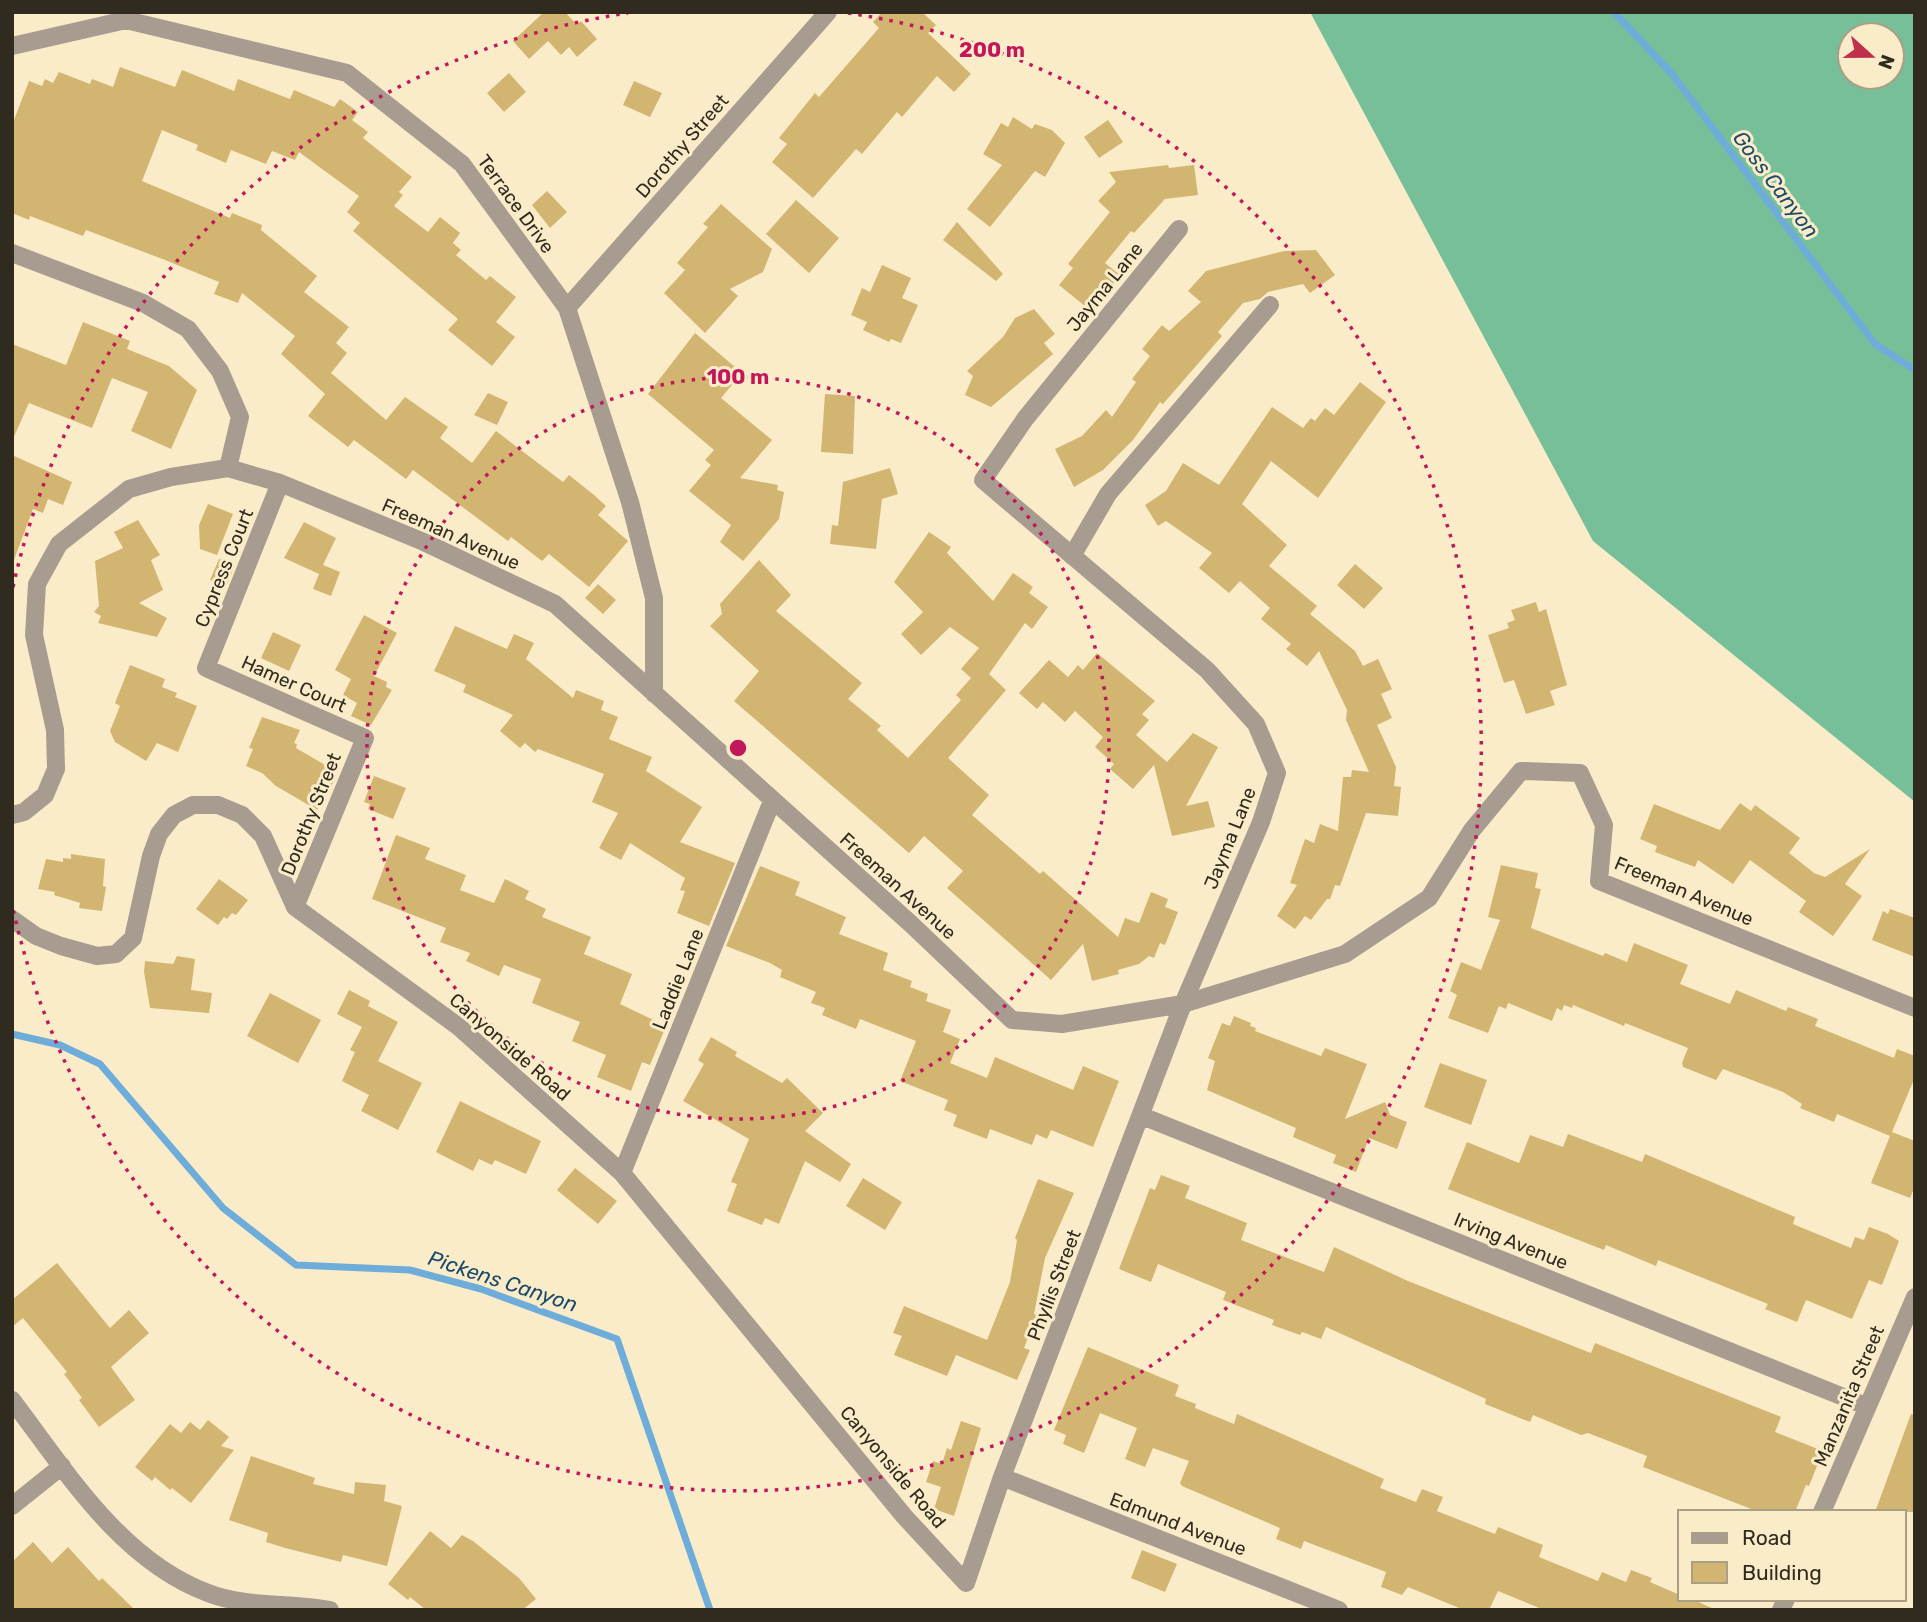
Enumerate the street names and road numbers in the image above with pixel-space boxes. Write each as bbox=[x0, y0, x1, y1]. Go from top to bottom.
street label: Dorothy Street bbox=[631, 89, 734, 203]
street label: Terrace Drive bbox=[473, 150, 559, 258]
street label: Jayma Lane bbox=[1062, 238, 1148, 336]
street label: Freeman Avenue bbox=[378, 493, 524, 575]
street label: Cypress Court bbox=[190, 505, 258, 631]
street label: Hamer Court bbox=[238, 651, 351, 718]
street label: Dorothy Street bbox=[276, 749, 346, 879]
street label: Jayma Lane bbox=[1199, 784, 1261, 892]
street label: Freeman Avenue bbox=[835, 828, 961, 944]
street label: Freeman Avenue bbox=[1611, 851, 1757, 931]
street label: Laddie Lane bbox=[647, 925, 709, 1033]
street label: Canyonside Road bbox=[445, 988, 575, 1106]
street label: Irving Avenue bbox=[1451, 1208, 1571, 1274]
street label: Phyllis Street bbox=[1022, 1226, 1086, 1344]
street label: Manzanita Street bbox=[1809, 1322, 1889, 1470]
street label: Canyonside Road bbox=[835, 1401, 951, 1533]
street label: Edmund Avenue bbox=[1106, 1487, 1250, 1561]

